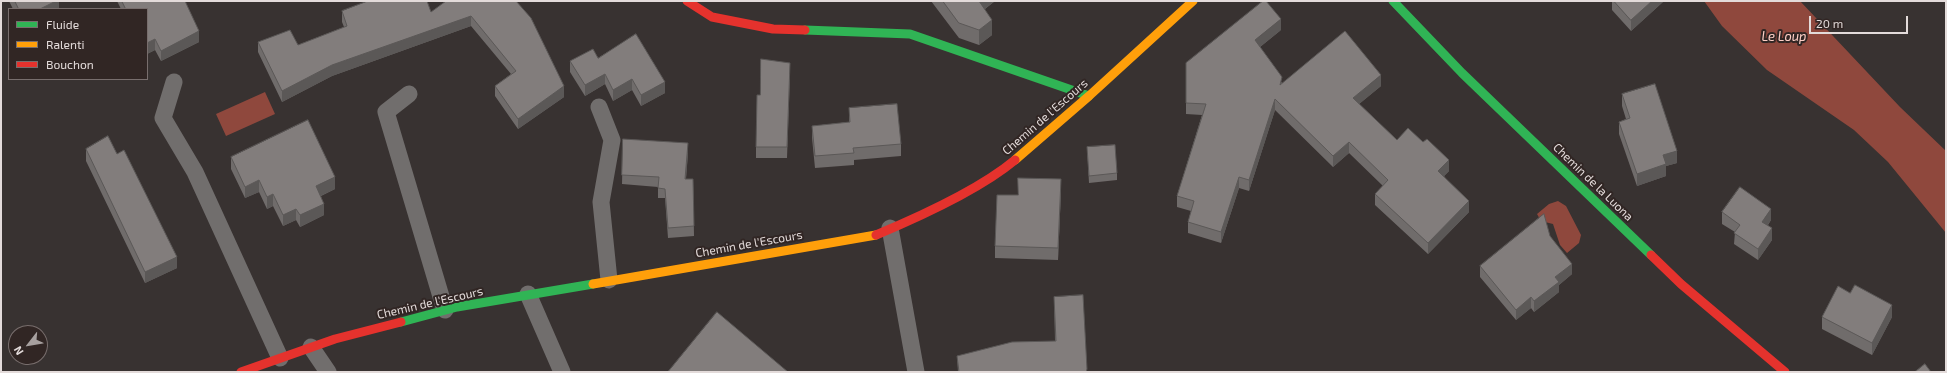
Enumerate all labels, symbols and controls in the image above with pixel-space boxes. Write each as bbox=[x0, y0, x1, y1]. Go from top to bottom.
legend bbox=[8, 8, 148, 80]
scale bar bbox=[1811, 8, 1910, 34]
text: 20 m bbox=[1816, 16, 1843, 30]
text: Fluide bbox=[46, 17, 79, 31]
water label: Le Loup bbox=[1761, 29, 1807, 45]
text: Ralenti bbox=[46, 37, 85, 51]
text: Bouchon bbox=[46, 57, 94, 71]
street label: Chemin de l'Escours bbox=[999, 76, 1091, 158]
street label: Chemin de la Luona bbox=[1550, 140, 1636, 224]
street label: Chemin de l'Escours bbox=[694, 228, 804, 260]
street label: Chemin de l'Escours bbox=[376, 284, 484, 322]
north arrow bbox=[8, 325, 48, 365]
text: N bbox=[11, 344, 26, 358]

